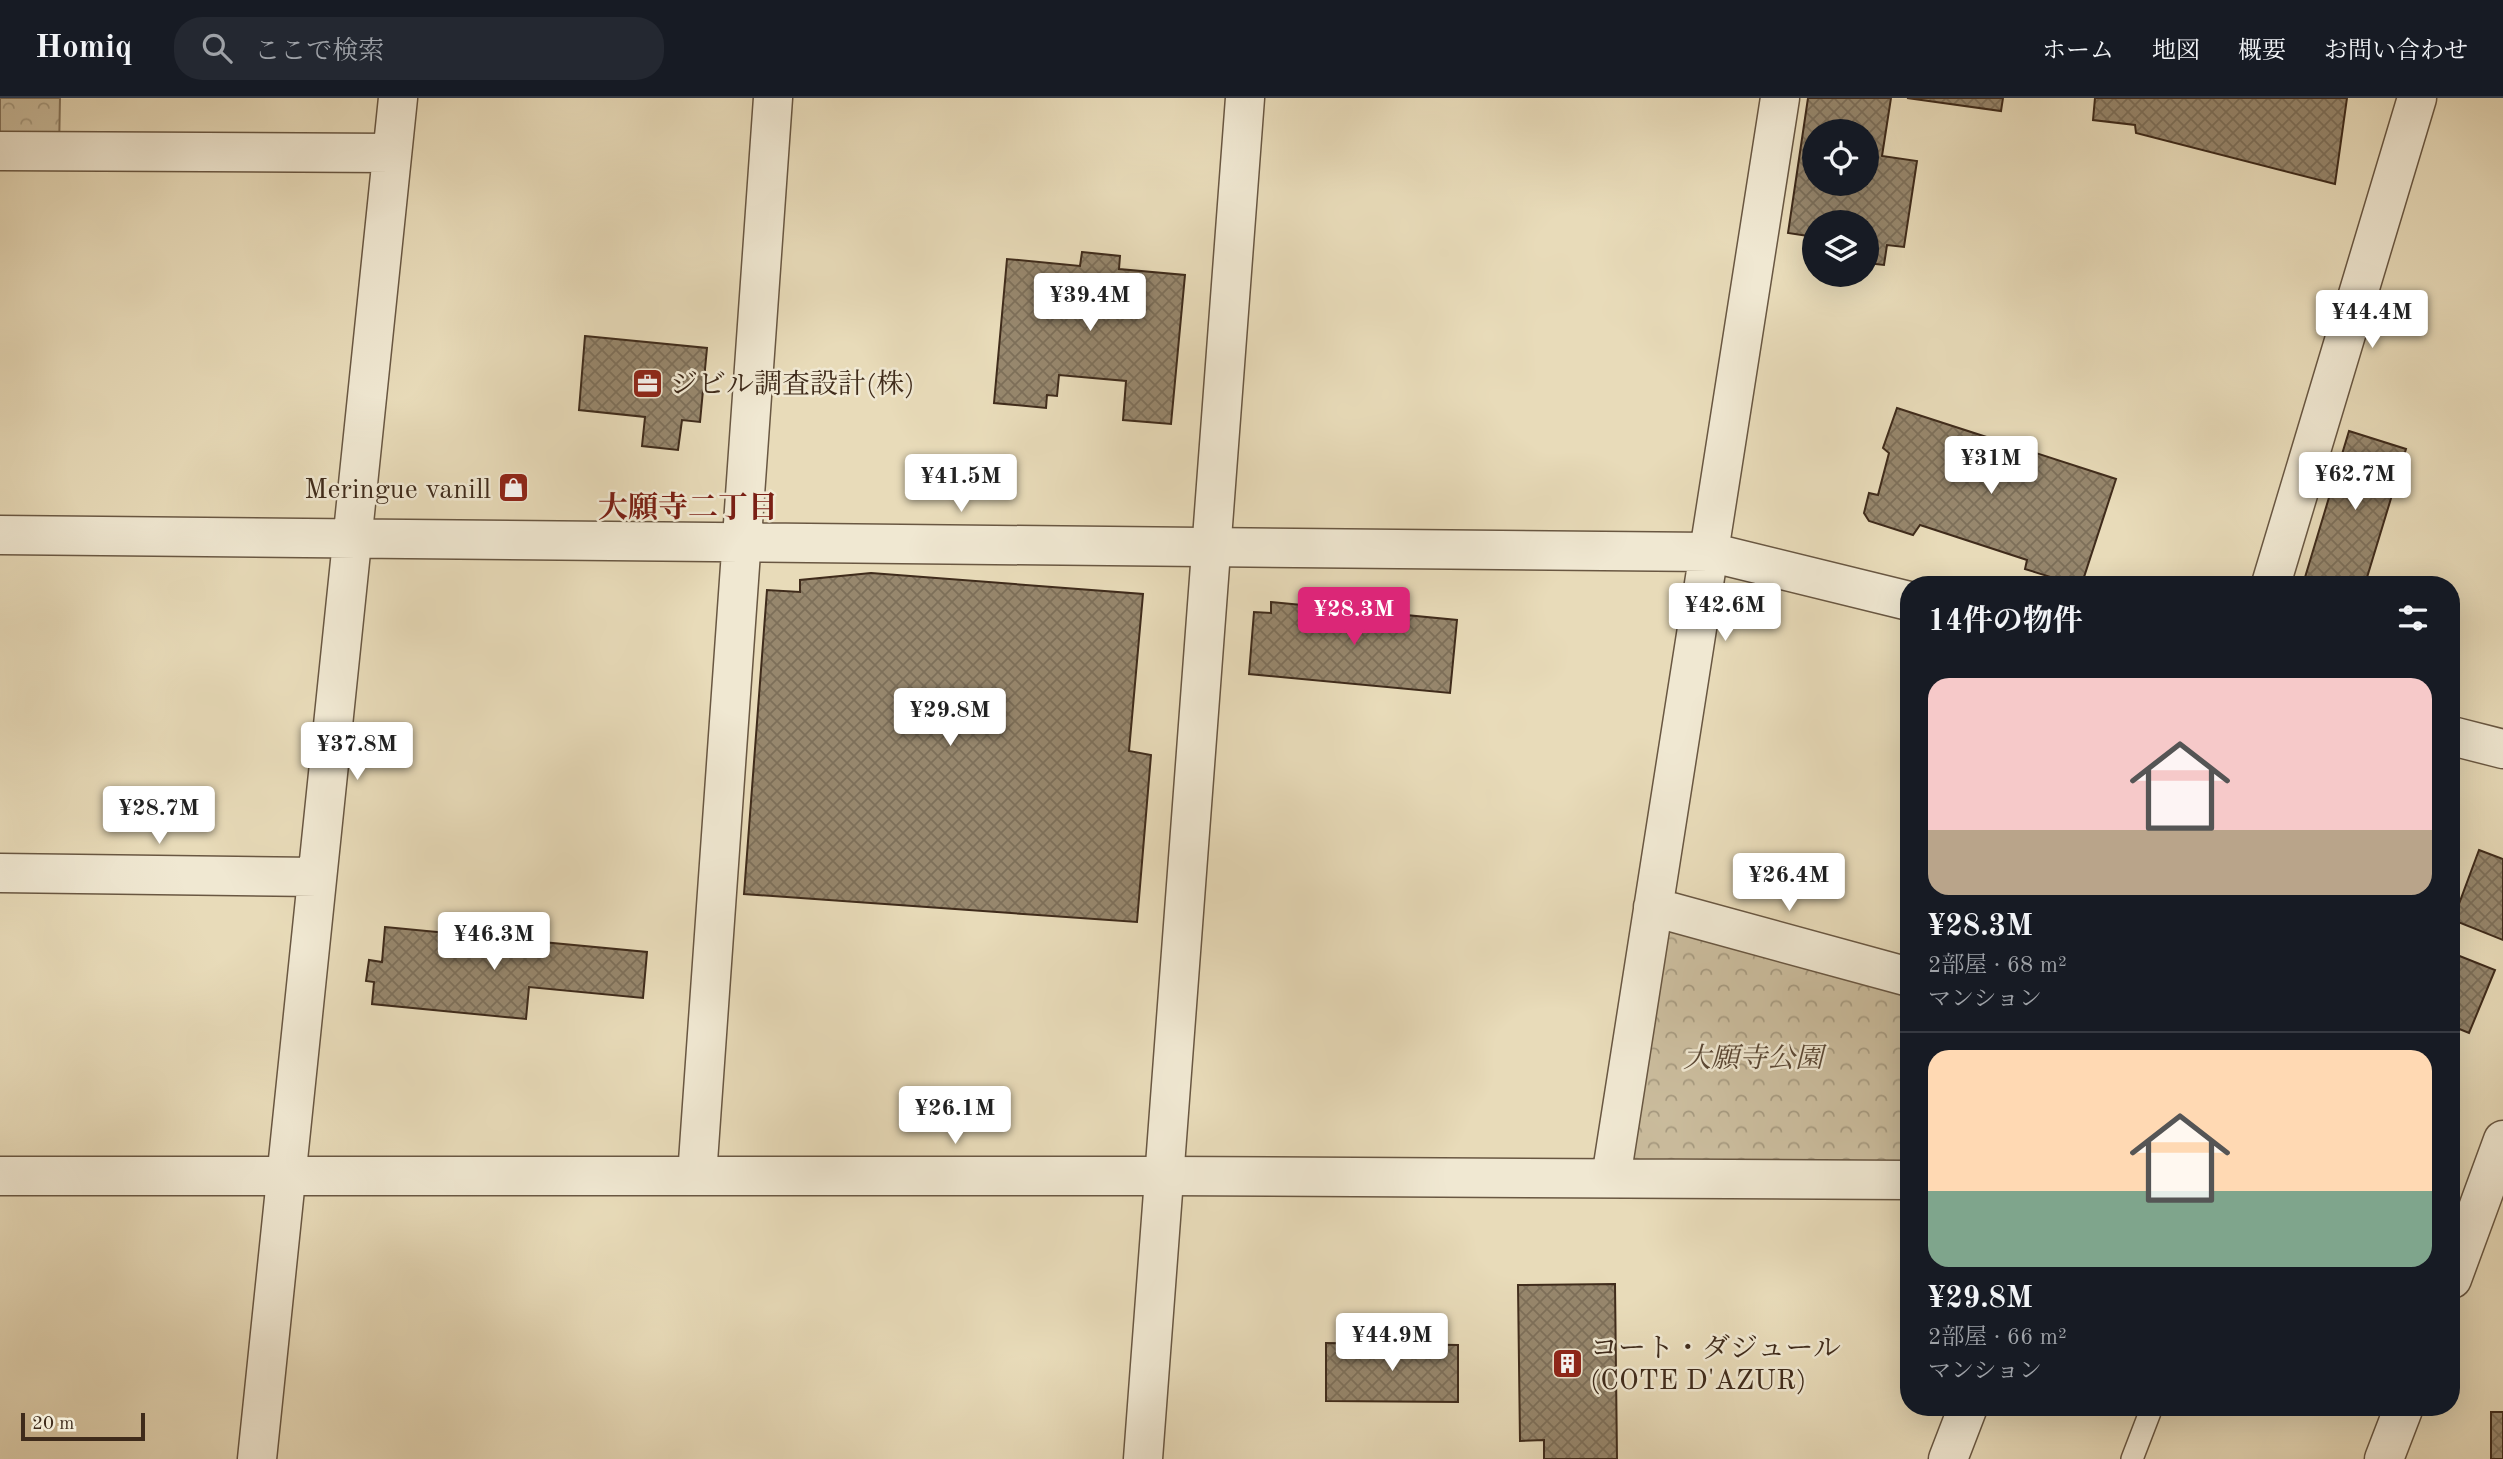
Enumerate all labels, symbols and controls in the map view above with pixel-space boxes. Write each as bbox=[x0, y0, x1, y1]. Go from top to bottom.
search box bbox=[174, 17, 664, 80]
icon: search bbox=[198, 29, 236, 67]
text: Homiq bbox=[35, 32, 132, 65]
text: ここで検索 bbox=[254, 39, 384, 65]
text: ホーム bbox=[2042, 40, 2114, 64]
text: 地図 bbox=[2152, 40, 2200, 64]
text: 概要 bbox=[2238, 40, 2286, 64]
text: お問い合わせ bbox=[2324, 40, 2468, 64]
map controls bbox=[1802, 119, 1879, 287]
button: locate bbox=[1802, 119, 1879, 196]
button: layers bbox=[1802, 210, 1879, 287]
pin: ¥39.4M bbox=[1033, 274, 1147, 333]
text: ¥39.4M bbox=[1050, 284, 1130, 307]
pin: ¥44.4M bbox=[2315, 290, 2429, 350]
text: ¥44.4M bbox=[2332, 301, 2412, 324]
office icon: ジビル調査設計(株) bbox=[630, 366, 664, 400]
place label: ジビル調査設計(株) bbox=[670, 369, 915, 400]
pin: ¥31M bbox=[1950, 436, 2032, 496]
text: ¥31M bbox=[1961, 447, 2021, 470]
pin: ¥62.7M bbox=[2298, 452, 2412, 512]
pin: ¥41.5M bbox=[904, 454, 1018, 514]
text: ¥62.7M bbox=[2315, 463, 2395, 486]
text: ¥41.5M bbox=[921, 465, 1001, 488]
shop icon: Meringue vanill bbox=[497, 471, 531, 505]
place label: Meringue vanill bbox=[304, 477, 491, 505]
district label: 大願寺二丁目 bbox=[598, 491, 778, 524]
pin: ¥42.6M bbox=[1668, 584, 1782, 643]
pin: ¥28.3M bbox=[1297, 588, 1411, 647]
text: ¥42.6M bbox=[1685, 594, 1765, 617]
text: ¥28.3M bbox=[1314, 598, 1394, 621]
icon: filters bbox=[2394, 599, 2432, 637]
text: 14件の物件 bbox=[1928, 607, 2083, 637]
pin: ¥29.8M bbox=[893, 688, 1007, 748]
text: ¥29.8M bbox=[910, 699, 990, 722]
pin: ¥37.8M bbox=[300, 722, 414, 782]
icon: home bbox=[2117, 723, 2243, 849]
text: ¥37.8M bbox=[317, 733, 397, 756]
pin: ¥28.7M bbox=[102, 786, 216, 846]
text: ¥28.7M bbox=[119, 797, 199, 820]
pin: ¥26.4M bbox=[1732, 854, 1846, 913]
text: ¥26.4M bbox=[1749, 864, 1829, 887]
pin: ¥46.3M bbox=[437, 912, 551, 972]
text: ¥28.3M bbox=[1928, 912, 2033, 942]
text: ¥46.3M bbox=[454, 923, 534, 946]
text: 2部屋 · 68 m² bbox=[1928, 954, 2067, 977]
text: マンション bbox=[1928, 988, 2042, 1011]
park label: 大願寺公園 bbox=[1683, 1043, 1827, 1074]
pin: ¥26.1M bbox=[898, 1086, 1012, 1146]
icon: home bbox=[2117, 1095, 2243, 1221]
text: ¥26.1M bbox=[915, 1097, 995, 1120]
text: ¥29.8M bbox=[1928, 1284, 2033, 1314]
pin: ¥44.9M bbox=[1335, 1314, 1449, 1373]
text: ¥44.9M bbox=[1352, 1324, 1432, 1347]
text: 2部屋 · 66 m² bbox=[1928, 1326, 2067, 1349]
place label: コート・ダジュール (COTE D'AZUR) bbox=[1590, 1334, 1841, 1396]
building icon: コート・ダジュール (COTE D'AZUR) bbox=[1550, 1346, 1584, 1380]
text: マンション bbox=[1928, 1360, 2042, 1383]
scale bar bbox=[21, 1410, 145, 1442]
text: 20 m bbox=[32, 1415, 74, 1434]

